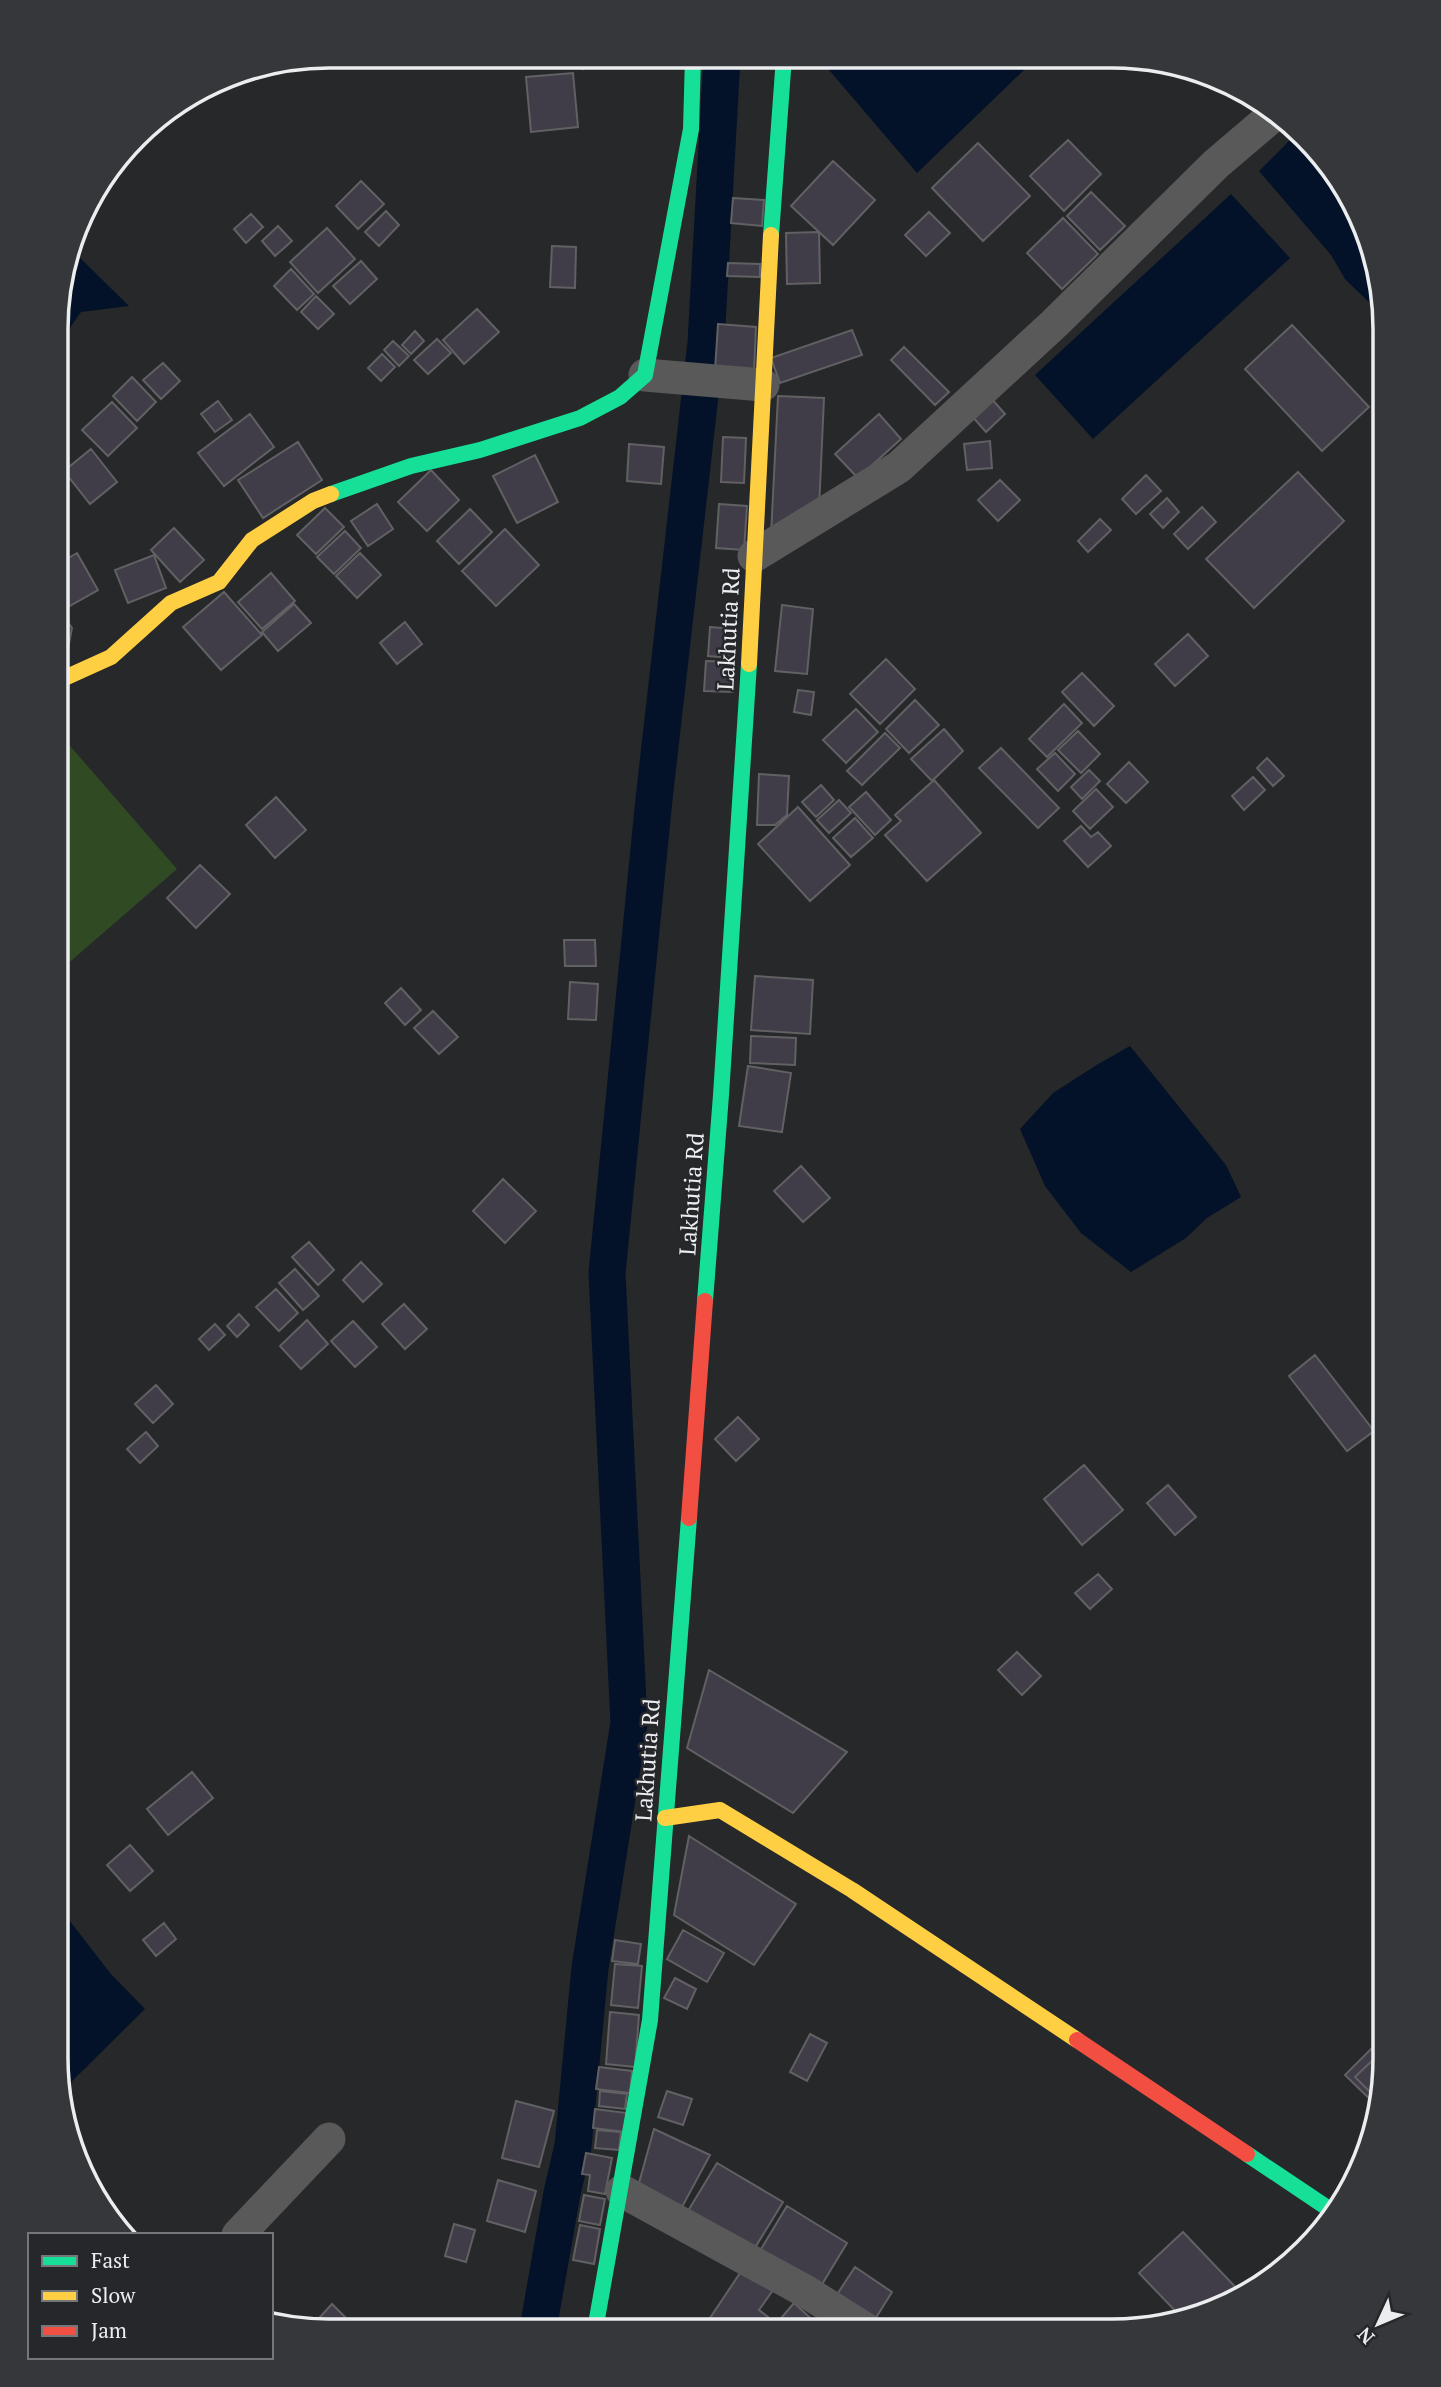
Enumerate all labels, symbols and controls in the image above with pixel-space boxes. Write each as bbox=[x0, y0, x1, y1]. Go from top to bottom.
street label: Lakhutia Rd bbox=[709, 567, 747, 691]
street label: Lakhutia Rd bbox=[671, 1131, 711, 1256]
street label: Lakhutia Rd bbox=[627, 1697, 667, 1822]
legend bbox=[28, 2233, 273, 2359]
text: Fast bbox=[91, 2246, 130, 2274]
text: Slow bbox=[91, 2281, 136, 2309]
north arrow bbox=[1343, 2289, 1413, 2359]
text: Jam bbox=[91, 2316, 127, 2344]
text: N bbox=[1351, 2322, 1379, 2350]

